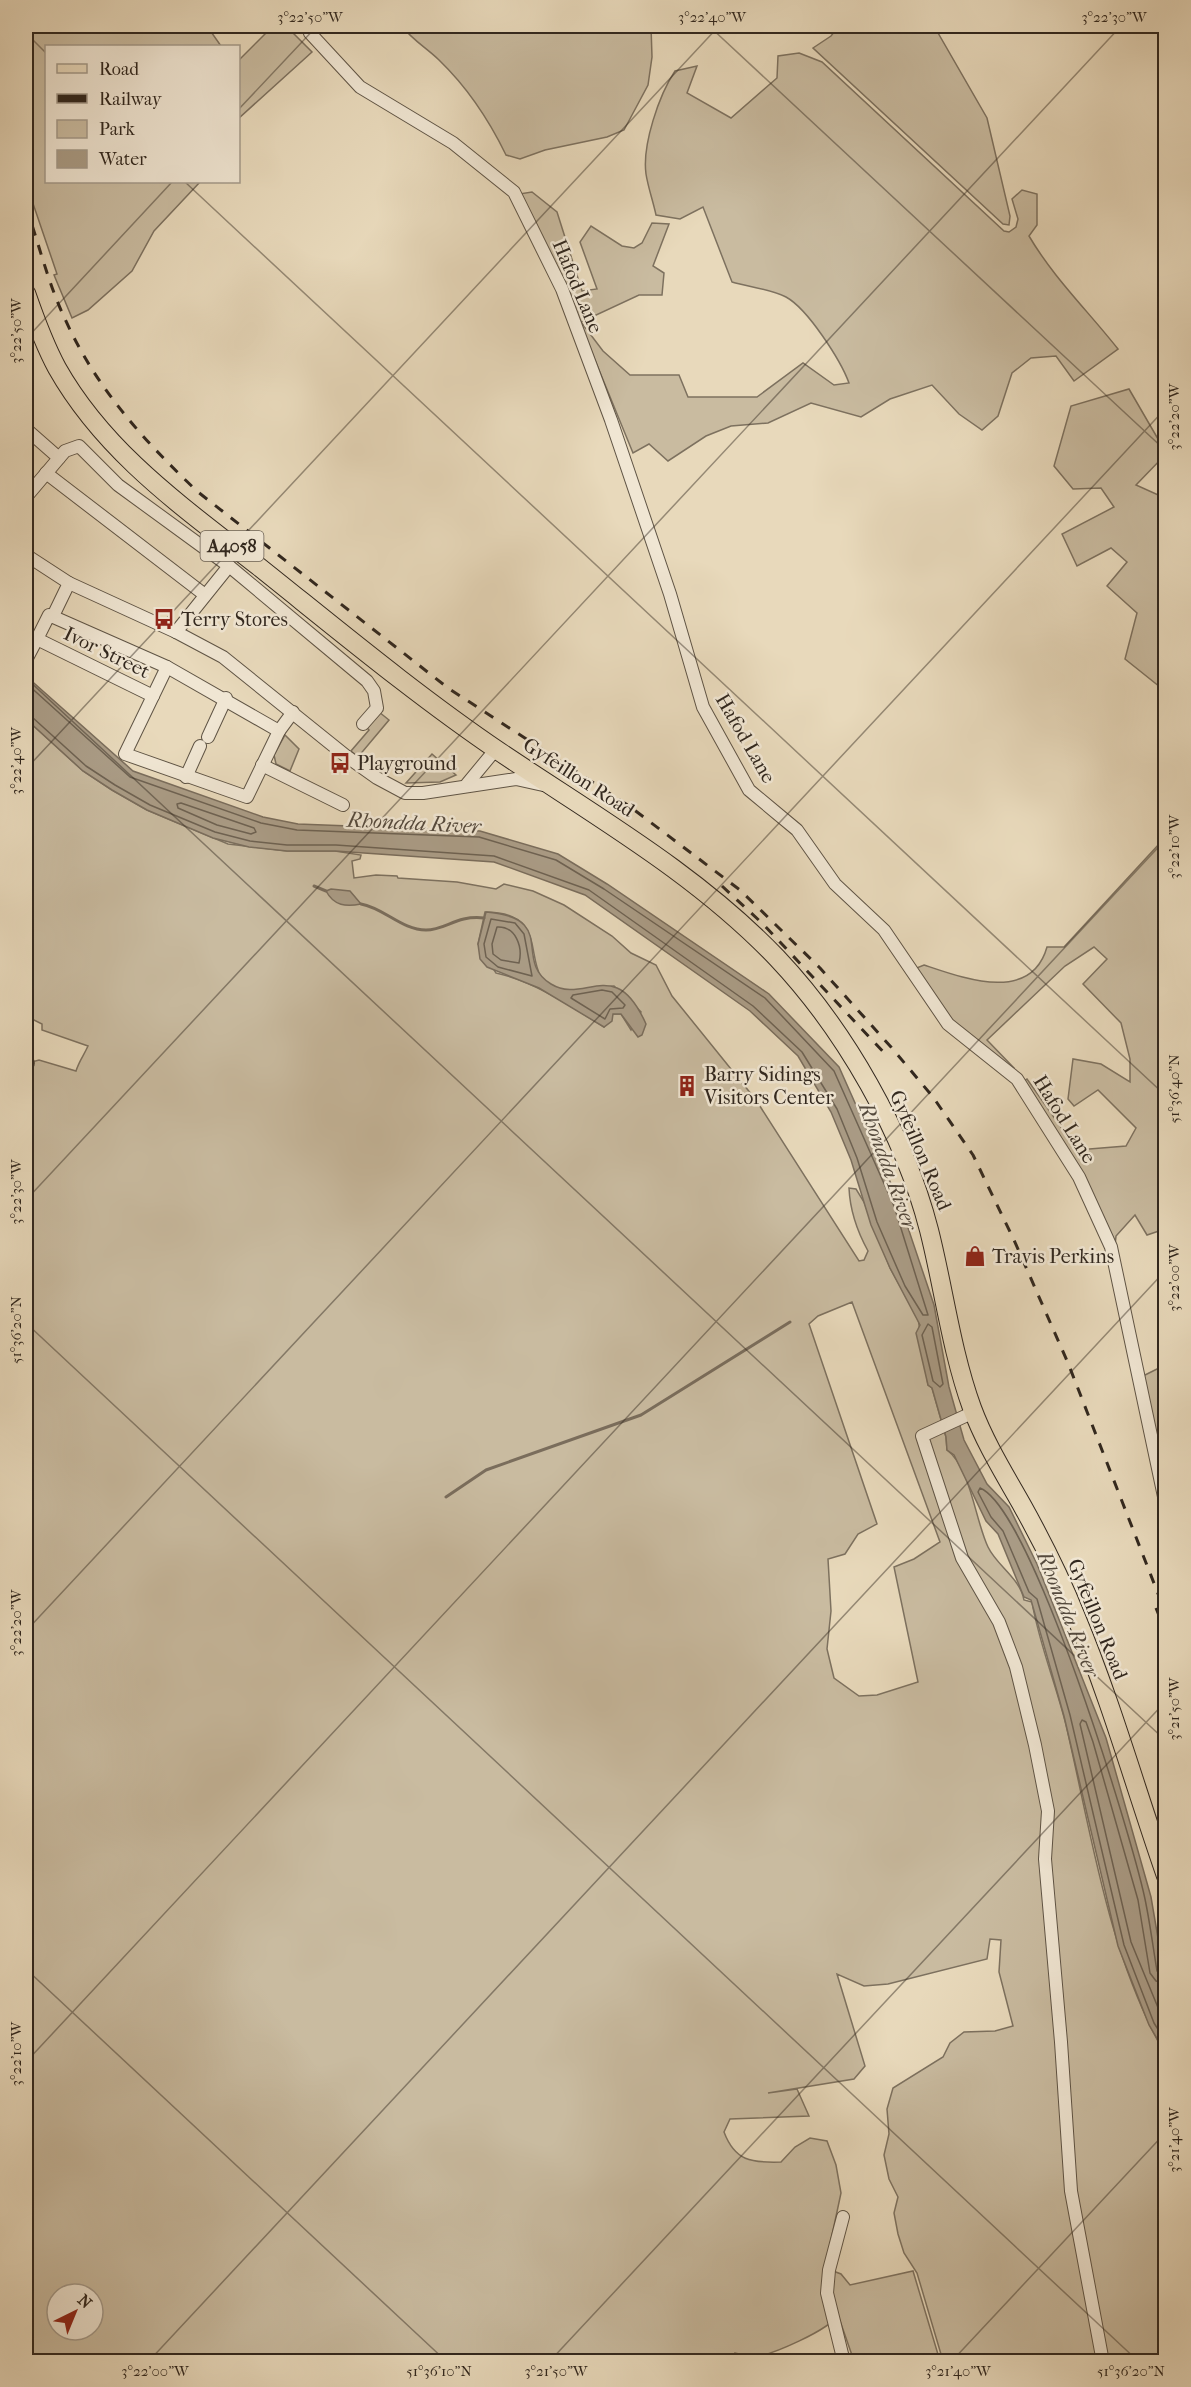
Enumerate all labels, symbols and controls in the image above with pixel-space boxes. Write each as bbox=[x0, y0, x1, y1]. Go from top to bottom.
text: 3°22'50"W bbox=[277, 8, 344, 26]
text: 3°22'40"W bbox=[678, 8, 747, 26]
text: 3°22'30"W bbox=[1081, 8, 1148, 26]
legend bbox=[45, 45, 240, 183]
text: Road bbox=[99, 59, 139, 80]
text: Railway bbox=[99, 89, 163, 110]
text: Park bbox=[99, 119, 136, 140]
text: Water bbox=[98, 149, 147, 170]
street label: Hafod Lane bbox=[548, 236, 608, 337]
text: 3°22'50"W bbox=[7, 297, 25, 364]
text: 3°22'20"W bbox=[1165, 382, 1183, 450]
road number: A4058 bbox=[200, 531, 264, 561]
bus stop icon: Terry Stores bbox=[152, 607, 176, 631]
place label: Terry Stores bbox=[181, 608, 288, 631]
street label: Ivor Street bbox=[60, 622, 153, 683]
street label: Hafod Lane bbox=[711, 689, 780, 787]
text: 3°22'40"W bbox=[7, 726, 25, 795]
street label: Gyfeillon Road bbox=[519, 733, 640, 823]
bus stop icon: Playground bbox=[328, 751, 352, 775]
place label: Playground bbox=[357, 752, 458, 775]
water label: Rhondda River bbox=[345, 807, 483, 839]
text: 3°22'10"W bbox=[1165, 814, 1183, 879]
text: 51°36'40"N bbox=[1165, 1054, 1183, 1124]
place label: Barry Sidings Visitors Center bbox=[703, 1063, 834, 1109]
street label: Hafod Lane bbox=[1028, 1071, 1101, 1168]
building icon: Barry Sidings Visitors Center bbox=[675, 1074, 699, 1098]
street label: Gyfeillon Road bbox=[885, 1087, 957, 1215]
water label: Rhondda River bbox=[853, 1097, 923, 1234]
text: 3°22'30"W bbox=[7, 1158, 25, 1225]
text: 3°22'00"W bbox=[1165, 1243, 1183, 1312]
shop icon: Travis Perkins bbox=[963, 1244, 987, 1268]
place label: Travis Perkins bbox=[992, 1245, 1114, 1268]
text: 51°36'20"N bbox=[7, 1295, 25, 1364]
water label: Rhondda River bbox=[1031, 1546, 1105, 1682]
street label: Gyfeillon Road bbox=[1063, 1555, 1133, 1684]
text: 3°22'20"W bbox=[7, 1588, 25, 1656]
text: 3°21'50"W bbox=[1165, 1676, 1183, 1741]
text: 3°22'10"W bbox=[7, 2021, 25, 2086]
text: 3°21'40"W bbox=[1165, 2106, 1183, 2173]
north arrow bbox=[45, 2282, 105, 2342]
text: N bbox=[74, 2290, 96, 2313]
text: 3°22'00"W bbox=[121, 2362, 190, 2380]
text: 51°36'10"N bbox=[406, 2362, 472, 2380]
text: 3°21'50"W bbox=[524, 2362, 589, 2380]
text: 3°21'40"W bbox=[925, 2362, 992, 2380]
text: 51°36'20"N bbox=[1097, 2362, 1166, 2380]

